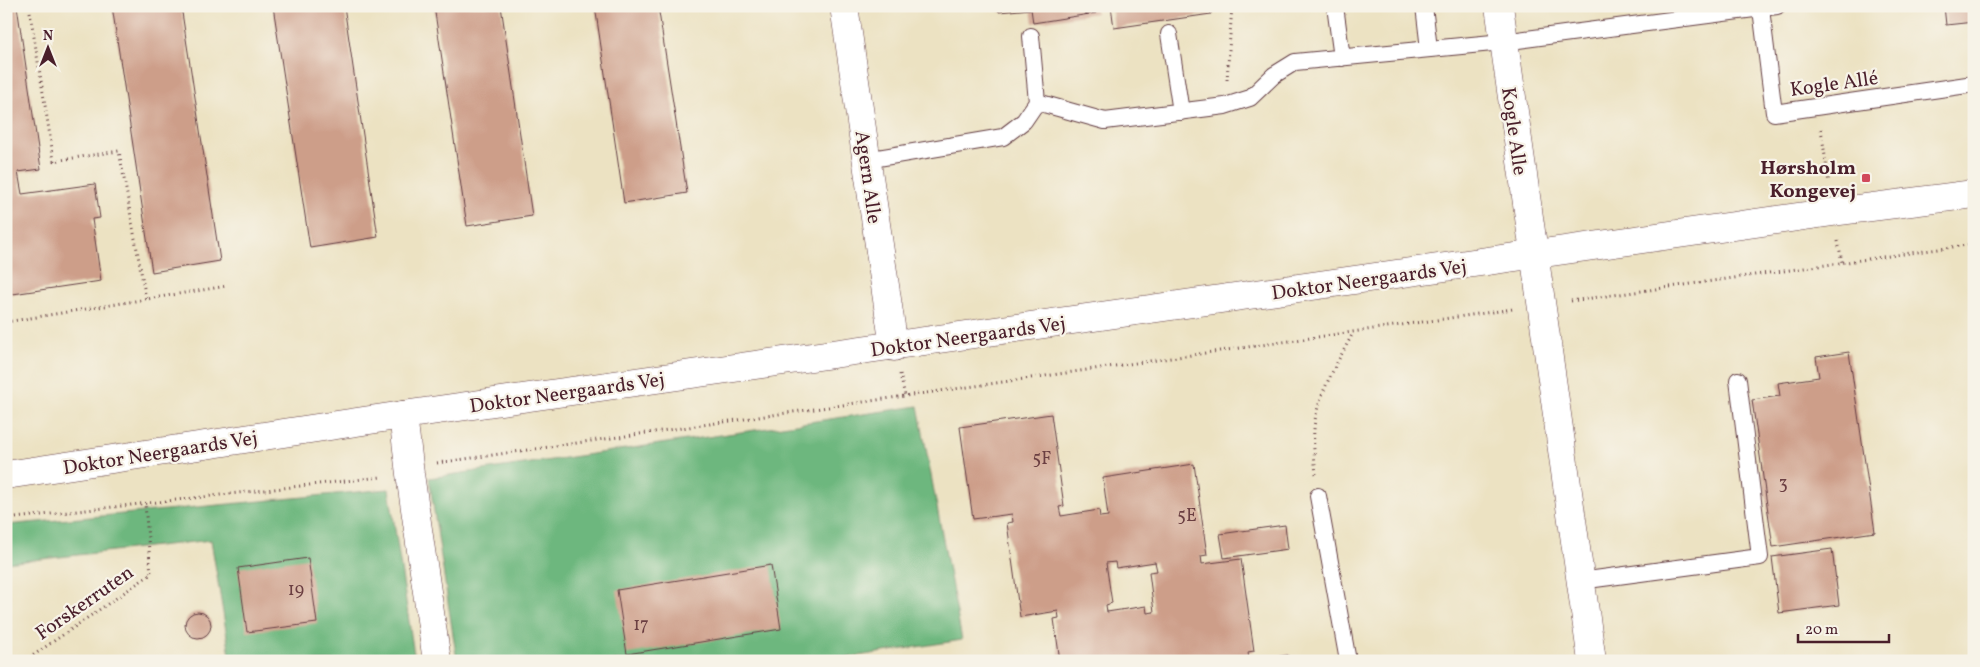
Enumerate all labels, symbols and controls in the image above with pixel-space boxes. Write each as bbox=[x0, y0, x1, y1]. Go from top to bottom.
north arrow bbox=[22, 22, 72, 72]
text: N bbox=[43, 27, 53, 46]
street label: Kogle Allé bbox=[1788, 65, 1880, 105]
street label: Kogle Alle bbox=[1493, 85, 1533, 177]
street label: Agern Alle bbox=[847, 129, 887, 226]
place label: Hørsholm Kongevej bbox=[1760, 155, 1856, 206]
marker: Hørsholm Kongevej bbox=[1860, 172, 1872, 184]
street label: Doktor Neergaards Vej bbox=[1270, 253, 1469, 309]
street label: Doktor Neergaards Vej bbox=[869, 310, 1068, 366]
street label: Doktor Neergaards Vej bbox=[468, 366, 667, 422]
street label: Doktor Neergaards Vej bbox=[61, 425, 260, 483]
house number: 5F bbox=[1033, 447, 1051, 472]
house number: 3 bbox=[1778, 472, 1788, 497]
house number: 5E bbox=[1177, 504, 1197, 529]
street label: Forskerruten bbox=[30, 559, 140, 648]
house number: 19 bbox=[288, 578, 304, 603]
scale bar bbox=[1798, 612, 1889, 644]
house number: 17 bbox=[633, 613, 649, 638]
text: 20 m bbox=[1805, 620, 1838, 641]

